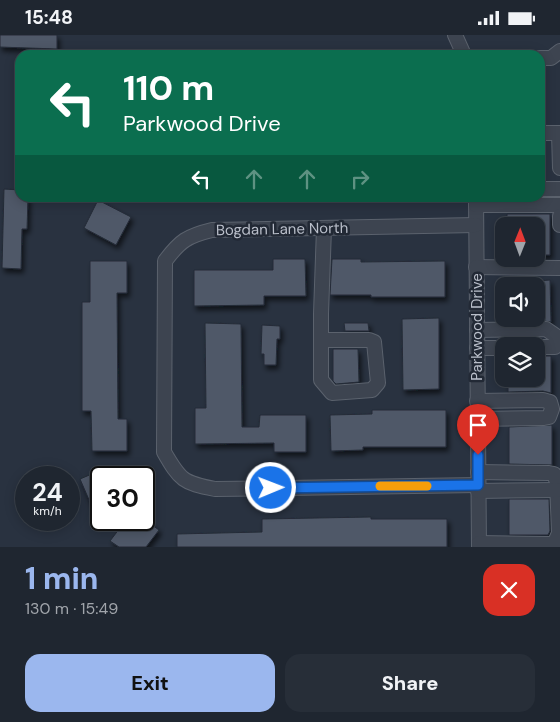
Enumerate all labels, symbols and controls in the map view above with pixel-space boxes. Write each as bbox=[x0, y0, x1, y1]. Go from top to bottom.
text: 15:48 bbox=[25, 5, 73, 30]
text: 110 m bbox=[123, 65, 214, 111]
icon: left bbox=[40, 70, 105, 135]
text: Parkwood Drive bbox=[123, 109, 281, 138]
icon: left bbox=[187, 165, 215, 193]
icon: ahead bbox=[240, 165, 268, 193]
icon: ahead bbox=[293, 165, 321, 193]
icon: right bbox=[346, 165, 374, 193]
north arrow bbox=[495, 217, 545, 267]
map controls bbox=[495, 217, 545, 387]
street label: Bogdan Lane North bbox=[216, 218, 348, 240]
street label: Parkwood Drive bbox=[467, 273, 487, 381]
button: sound bbox=[495, 277, 545, 327]
button: layers bbox=[495, 337, 545, 387]
pin bbox=[457, 404, 499, 455]
icon: arrive bbox=[464, 411, 492, 439]
position arrow bbox=[244, 461, 296, 513]
speed limit sign: 30 bbox=[90, 466, 155, 531]
text: 24 bbox=[32, 476, 63, 509]
text: km/h bbox=[33, 503, 62, 519]
text: 1 min bbox=[25, 559, 98, 598]
button: close bbox=[483, 564, 535, 616]
text: 130 m · 15:49 bbox=[25, 598, 118, 619]
button: Exit bbox=[25, 654, 275, 712]
button: Share bbox=[285, 654, 535, 712]

